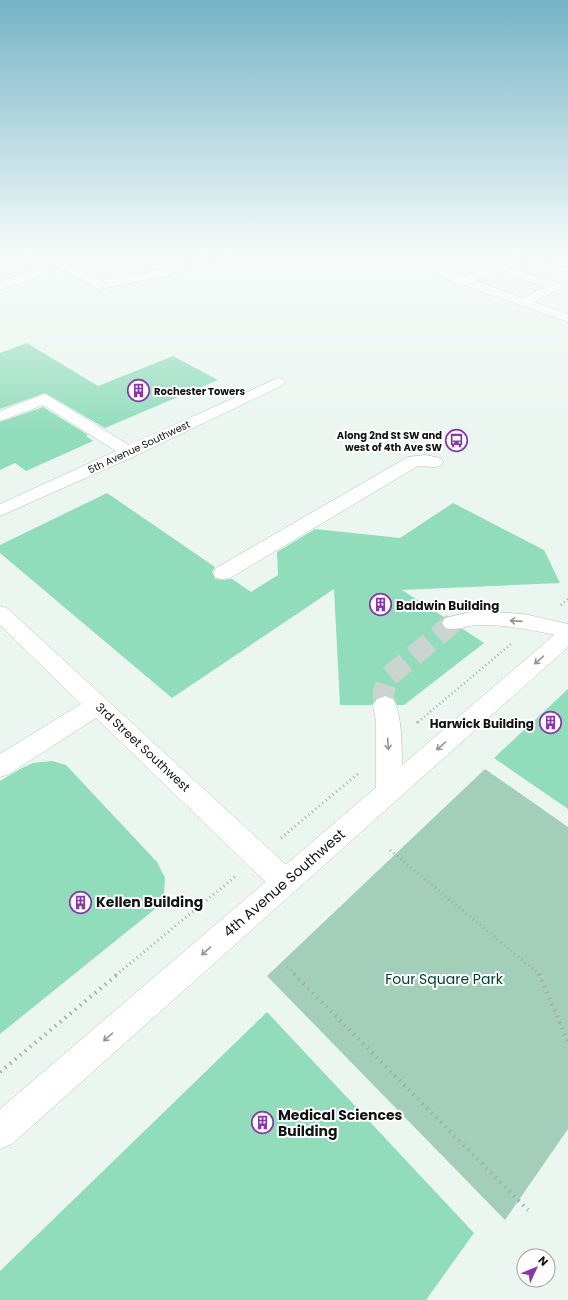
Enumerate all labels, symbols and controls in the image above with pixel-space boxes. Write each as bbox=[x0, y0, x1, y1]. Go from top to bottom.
building icon: Rochester Towers bbox=[126, 378, 152, 404]
place label: Rochester Towers bbox=[154, 384, 245, 399]
street label: 5th Avenue Southwest bbox=[85, 417, 193, 477]
place label: Along 2nd St SW and west of 4th Ave SW bbox=[337, 428, 442, 455]
bus stop icon: Along 2nd St SW and west of 4th Ave SW bbox=[444, 428, 470, 454]
building icon: Baldwin Building bbox=[367, 592, 393, 618]
place label: Baldwin Building bbox=[396, 597, 499, 614]
one-way arrow bbox=[510, 617, 523, 624]
one-way arrow bbox=[533, 656, 544, 665]
street label: 3rd Street Southwest bbox=[92, 699, 194, 795]
building icon: Harwick Building bbox=[537, 710, 563, 736]
place label: Harwick Building bbox=[430, 715, 534, 732]
one-way arrow bbox=[385, 737, 392, 750]
one-way arrow bbox=[436, 741, 446, 750]
street label: 4th Avenue Southwest bbox=[219, 824, 349, 942]
building icon: Kellen Building bbox=[67, 889, 93, 915]
place label: Kellen Building bbox=[96, 892, 203, 912]
one-way arrow bbox=[201, 947, 211, 956]
park label: Four Square Park bbox=[385, 969, 504, 989]
one-way arrow bbox=[103, 1033, 114, 1042]
place label: Medical Sciences Building bbox=[278, 1105, 403, 1141]
building icon: Medical Sciences Building bbox=[249, 1110, 275, 1136]
north arrow bbox=[516, 1248, 556, 1288]
text: N bbox=[535, 1253, 552, 1270]

